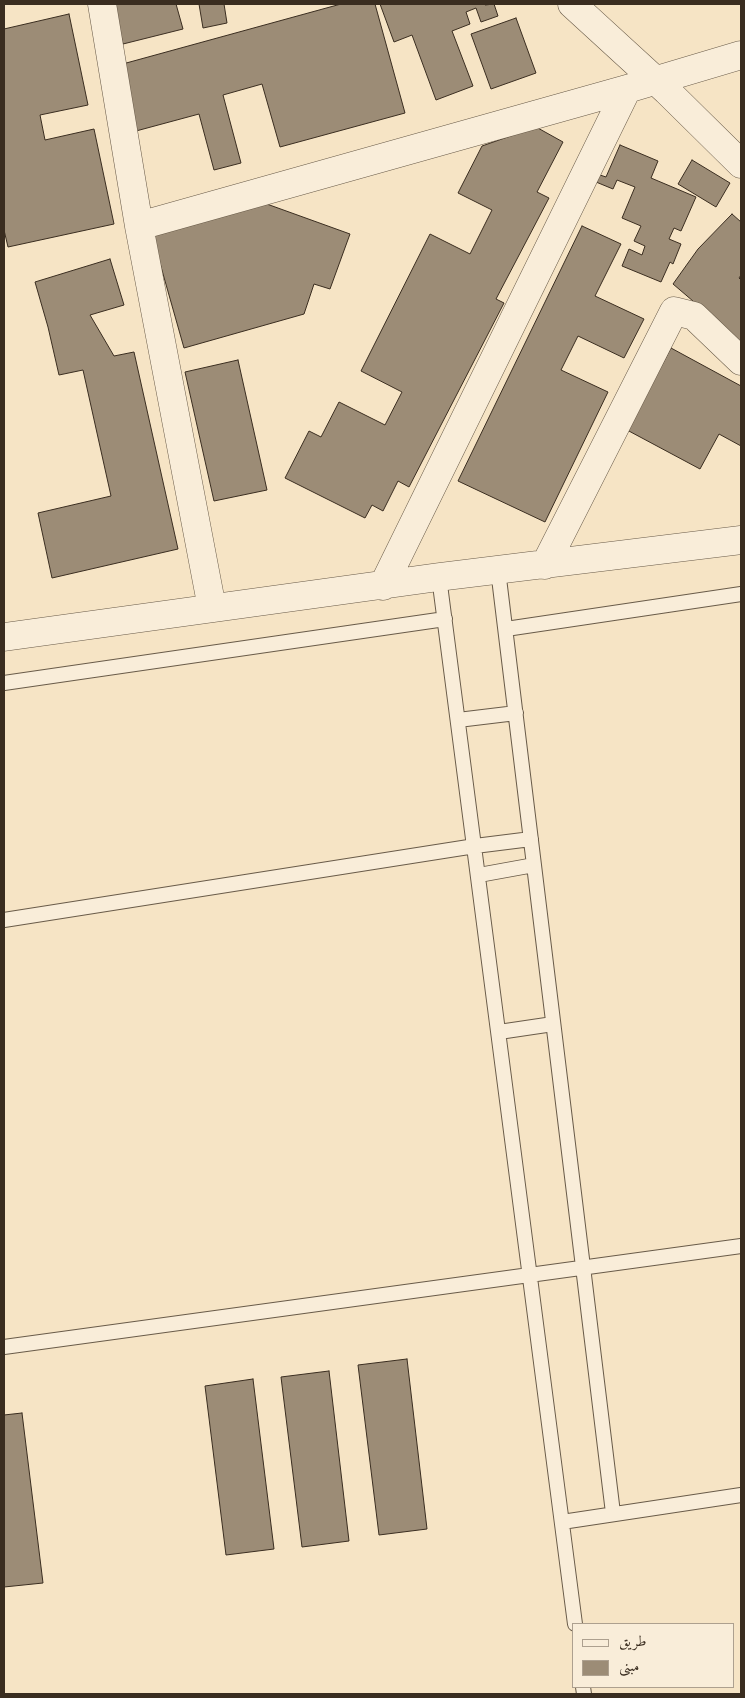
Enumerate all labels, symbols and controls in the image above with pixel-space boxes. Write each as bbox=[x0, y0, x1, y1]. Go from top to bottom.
legend bbox=[572, 1623, 735, 1688]
text: طريق bbox=[619, 1632, 646, 1651]
text: مبنى bbox=[619, 1657, 639, 1676]

